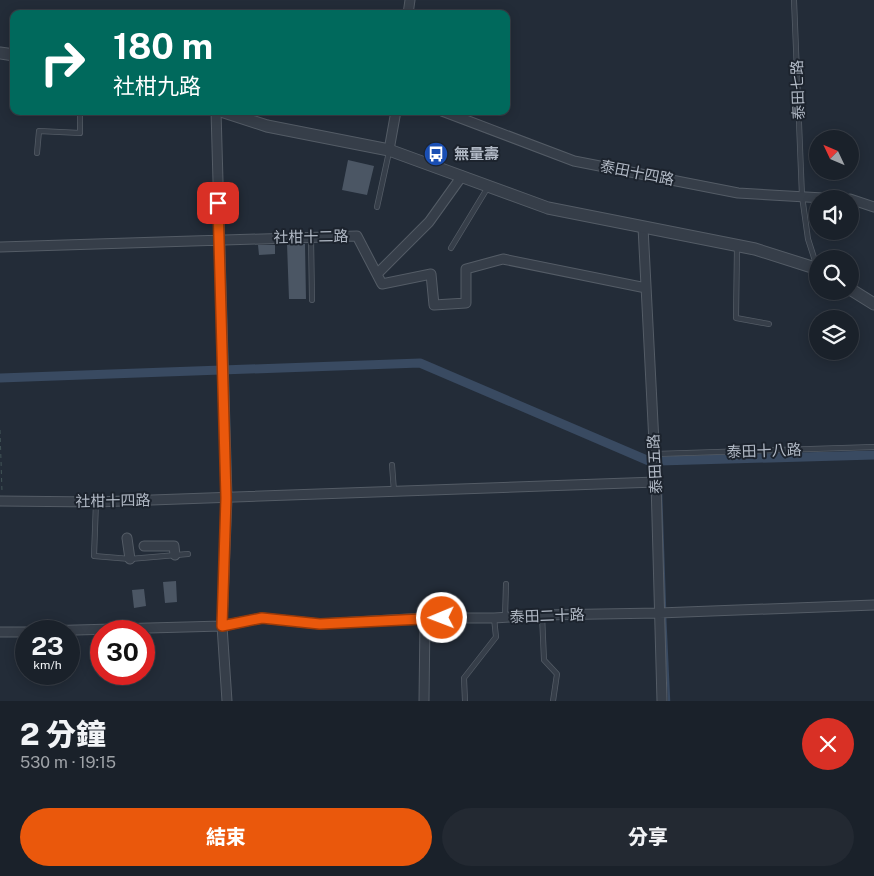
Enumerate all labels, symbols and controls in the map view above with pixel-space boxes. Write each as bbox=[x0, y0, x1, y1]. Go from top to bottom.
text: 180 m bbox=[113, 26, 213, 67]
icon: right bbox=[30, 30, 95, 95]
street label: 泰田七路 bbox=[788, 60, 807, 120]
text: 社柑九路 bbox=[113, 73, 201, 99]
north arrow bbox=[809, 130, 859, 180]
map controls bbox=[809, 130, 859, 360]
bus stop icon: 無量壽 bbox=[423, 141, 449, 167]
place label: 無量壽 bbox=[454, 145, 499, 162]
street label: 泰田十四路 bbox=[599, 157, 676, 188]
pin bbox=[197, 182, 239, 224]
icon: arrive bbox=[204, 189, 232, 217]
button: sound bbox=[809, 190, 859, 240]
street label: 社柑十二路 bbox=[273, 227, 349, 246]
button: search bbox=[809, 250, 859, 300]
button: layers bbox=[809, 310, 859, 360]
street label: 泰田五路 bbox=[644, 434, 665, 494]
street label: 泰田十八路 bbox=[726, 441, 802, 460]
street label: 社柑十四路 bbox=[75, 491, 151, 510]
position arrow bbox=[415, 591, 467, 643]
street label: 泰田二十路 bbox=[509, 606, 585, 625]
speed limit sign: 30 bbox=[90, 620, 155, 685]
text: 23 bbox=[31, 631, 64, 661]
text: km/h bbox=[33, 658, 62, 672]
text: 2 分鐘 bbox=[20, 716, 106, 752]
button: close bbox=[802, 718, 854, 770]
text: 530 m · 19:15 bbox=[20, 753, 116, 772]
button: 結束 bbox=[20, 808, 432, 866]
button: 分享 bbox=[442, 808, 854, 866]

